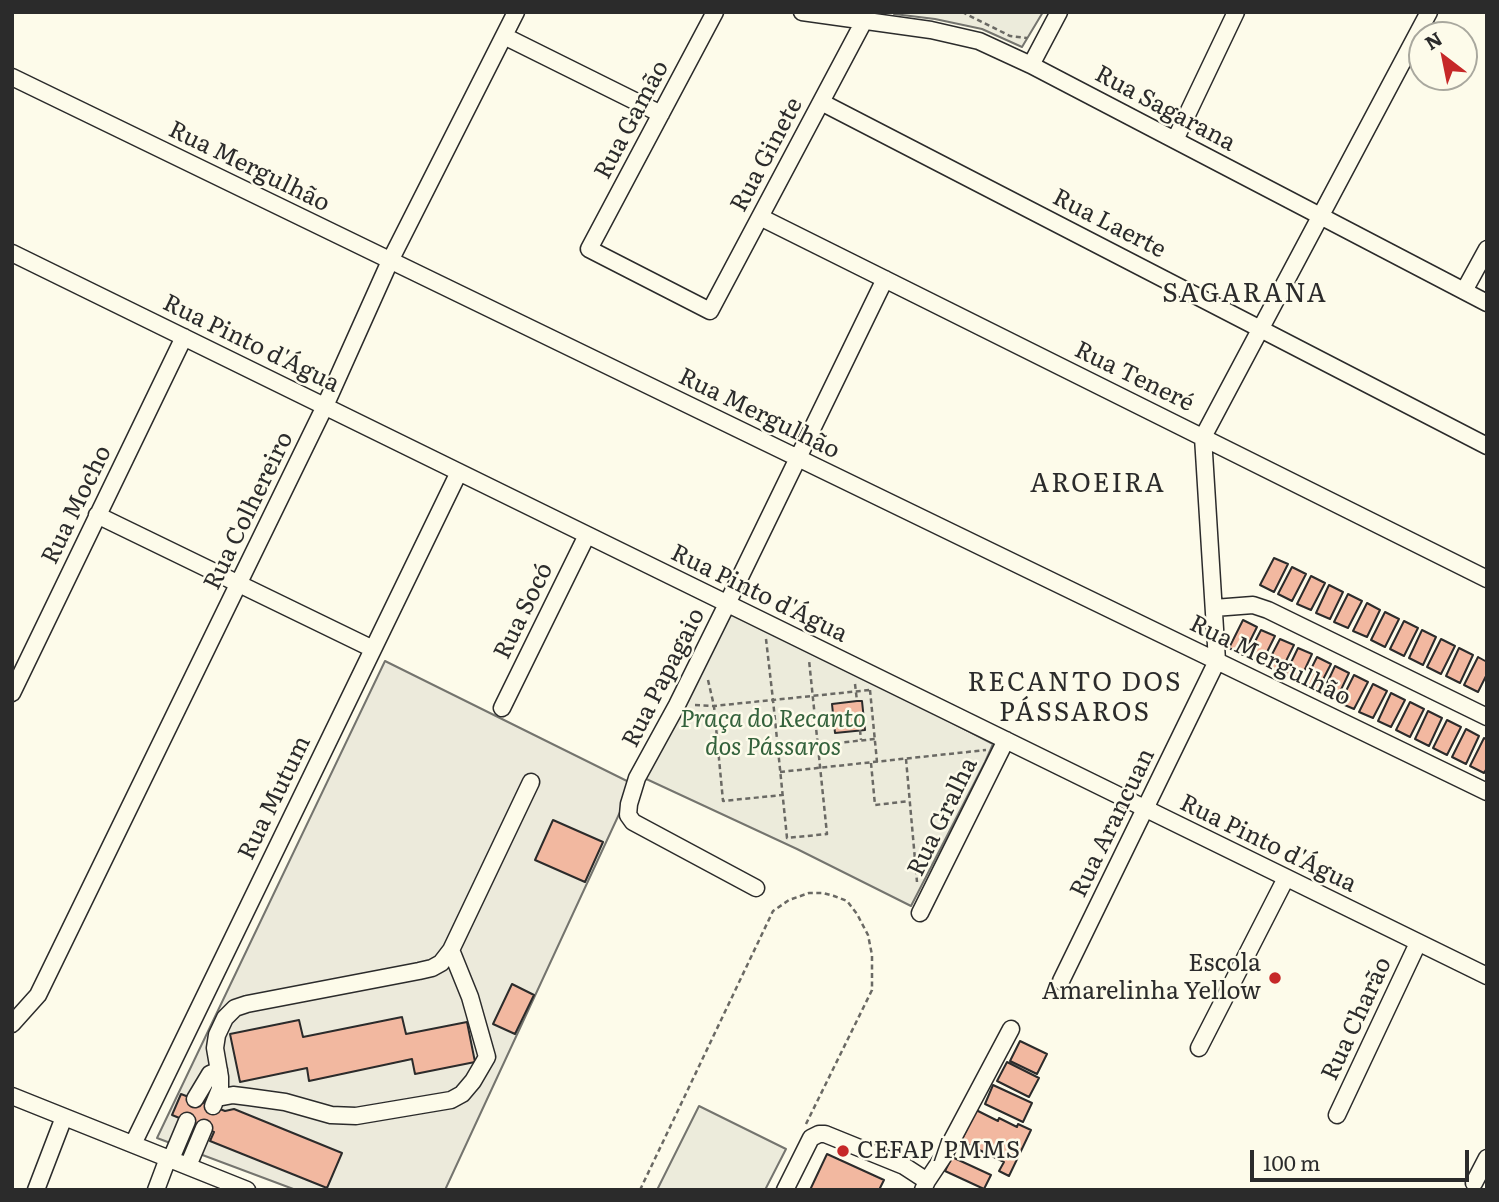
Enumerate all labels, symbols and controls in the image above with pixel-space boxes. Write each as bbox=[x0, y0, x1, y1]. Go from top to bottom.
north arrow bbox=[1408, 21, 1478, 91]
text: N bbox=[1419, 24, 1447, 56]
street label: Rua Gamão bbox=[589, 56, 675, 184]
street label: Rua Sagarana bbox=[1090, 60, 1240, 158]
street label: Rua Ginete bbox=[725, 93, 809, 217]
street label: Rua Mergulhão bbox=[164, 116, 334, 218]
street label: Rua Laerte bbox=[1048, 183, 1170, 265]
district label: SAGARANA bbox=[1163, 278, 1327, 310]
street label: Rua Pinto d'Água bbox=[158, 289, 344, 399]
street label: Rua Teneré bbox=[1070, 336, 1198, 418]
street label: Rua Mergulhão bbox=[674, 363, 844, 465]
street label: Rua Colhereiro bbox=[198, 427, 300, 595]
street label: Rua Mocho bbox=[36, 441, 118, 569]
district label: AROEIRA bbox=[1031, 468, 1165, 500]
street label: Rua Pinto d'Água bbox=[666, 539, 852, 649]
street label: Rua Socó bbox=[488, 558, 560, 664]
street label: Rua Papagaio bbox=[617, 604, 711, 752]
street label: Rua Mergulhão bbox=[1185, 610, 1355, 712]
district label: RECANTO DOS PÁSSAROS bbox=[969, 667, 1181, 728]
park label: Praça do Recanto dos Pássaros bbox=[680, 706, 866, 762]
street label: Rua Mutum bbox=[233, 731, 317, 865]
street label: Rua Arancuan bbox=[1065, 744, 1161, 902]
street label: Rua Gralha bbox=[902, 753, 984, 881]
street label: Rua Pinto d'Água bbox=[1175, 789, 1361, 899]
place label: Escola Amarelinha Yellow bbox=[1042, 950, 1261, 1006]
street label: Rua Charão bbox=[1316, 953, 1398, 1085]
marker: Escola Amarelinha Yellow bbox=[1267, 970, 1283, 986]
scale bar bbox=[1254, 1136, 1473, 1180]
place label: CEFAP/PMMS bbox=[857, 1137, 1020, 1165]
marker: CEFAP/PMMS bbox=[835, 1143, 851, 1159]
text: 100 m bbox=[1263, 1146, 1320, 1177]

